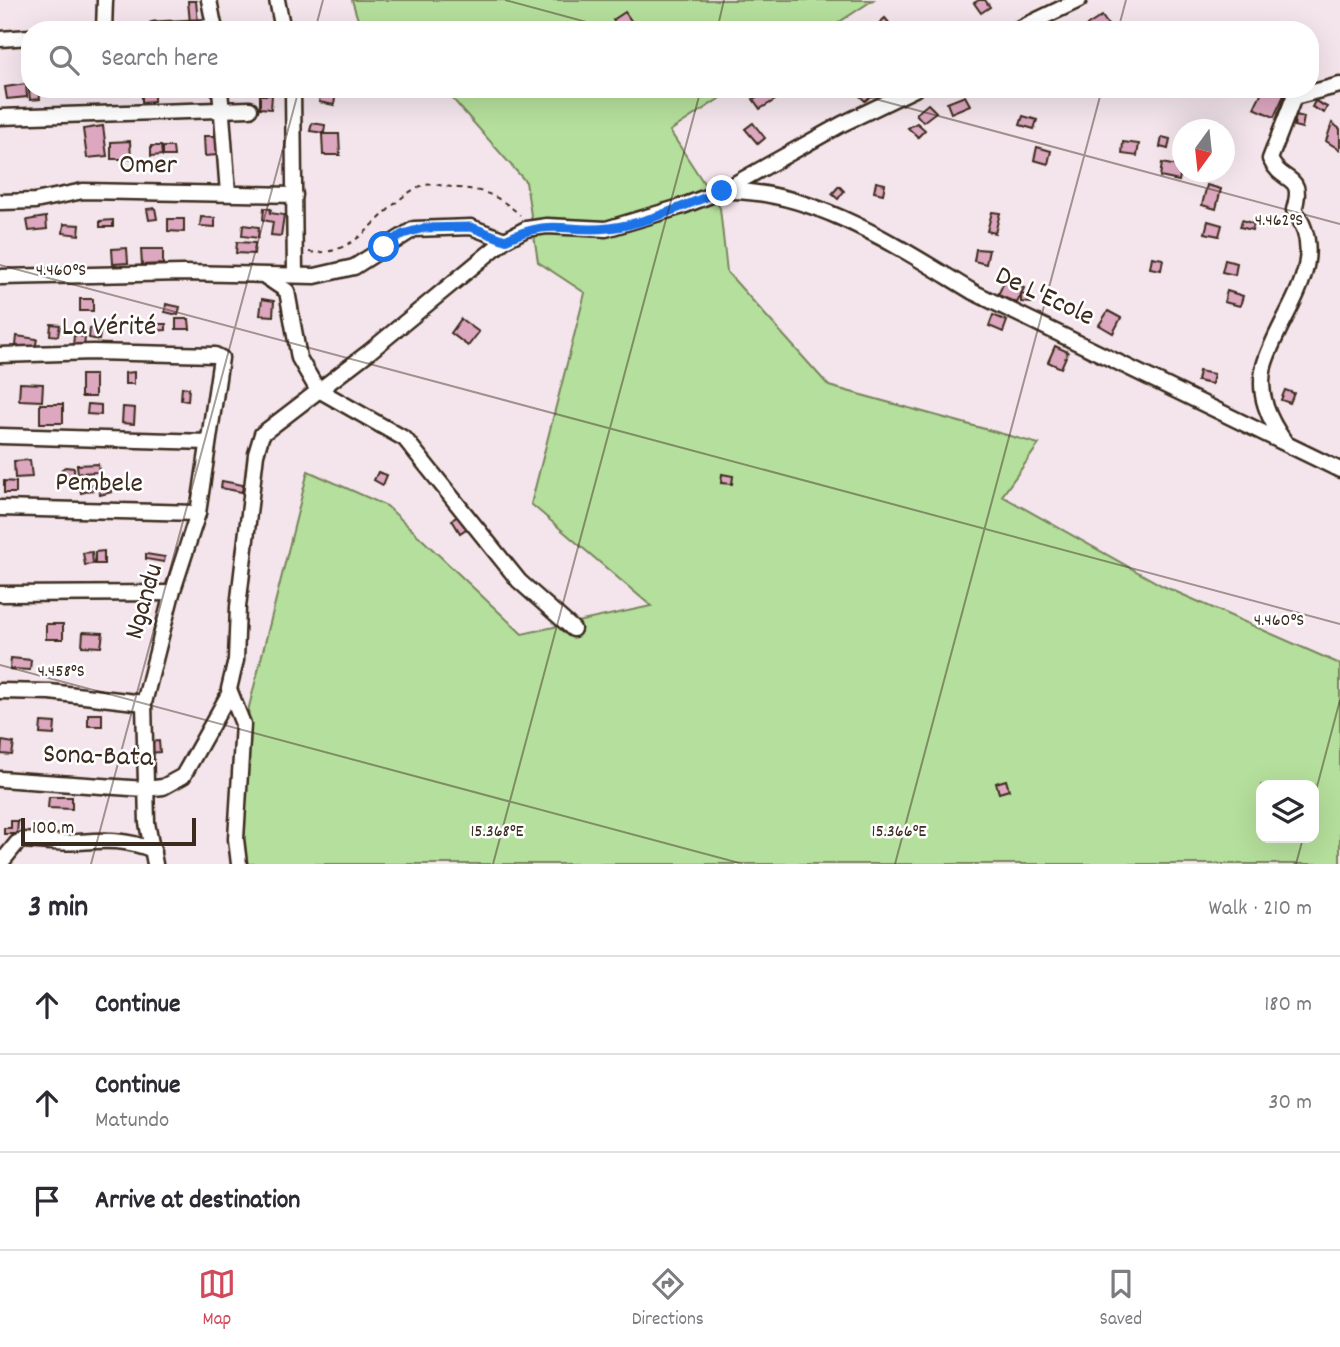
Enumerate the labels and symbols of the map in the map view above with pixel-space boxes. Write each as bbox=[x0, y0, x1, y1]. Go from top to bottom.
north arrow bbox=[1172, 119, 1235, 182]
street label: Omer bbox=[119, 146, 178, 188]
route end bbox=[706, 175, 737, 206]
text: 4.462°S bbox=[1255, 209, 1303, 234]
route start bbox=[368, 231, 399, 262]
street label: De L'Ecole bbox=[988, 258, 1100, 338]
text: 4.460°S bbox=[36, 259, 86, 284]
street label: La Vérité bbox=[62, 309, 156, 349]
street label: Pembele bbox=[55, 464, 143, 506]
street label: Ngandu bbox=[116, 559, 176, 645]
text: 4.460°S bbox=[1254, 609, 1304, 634]
text: 4.458°S bbox=[37, 660, 85, 685]
street label: Sona-Bata bbox=[42, 736, 155, 780]
scale bar bbox=[21, 815, 196, 847]
text: 15.368°E bbox=[470, 820, 524, 845]
text: 15.366°E bbox=[872, 820, 926, 845]

